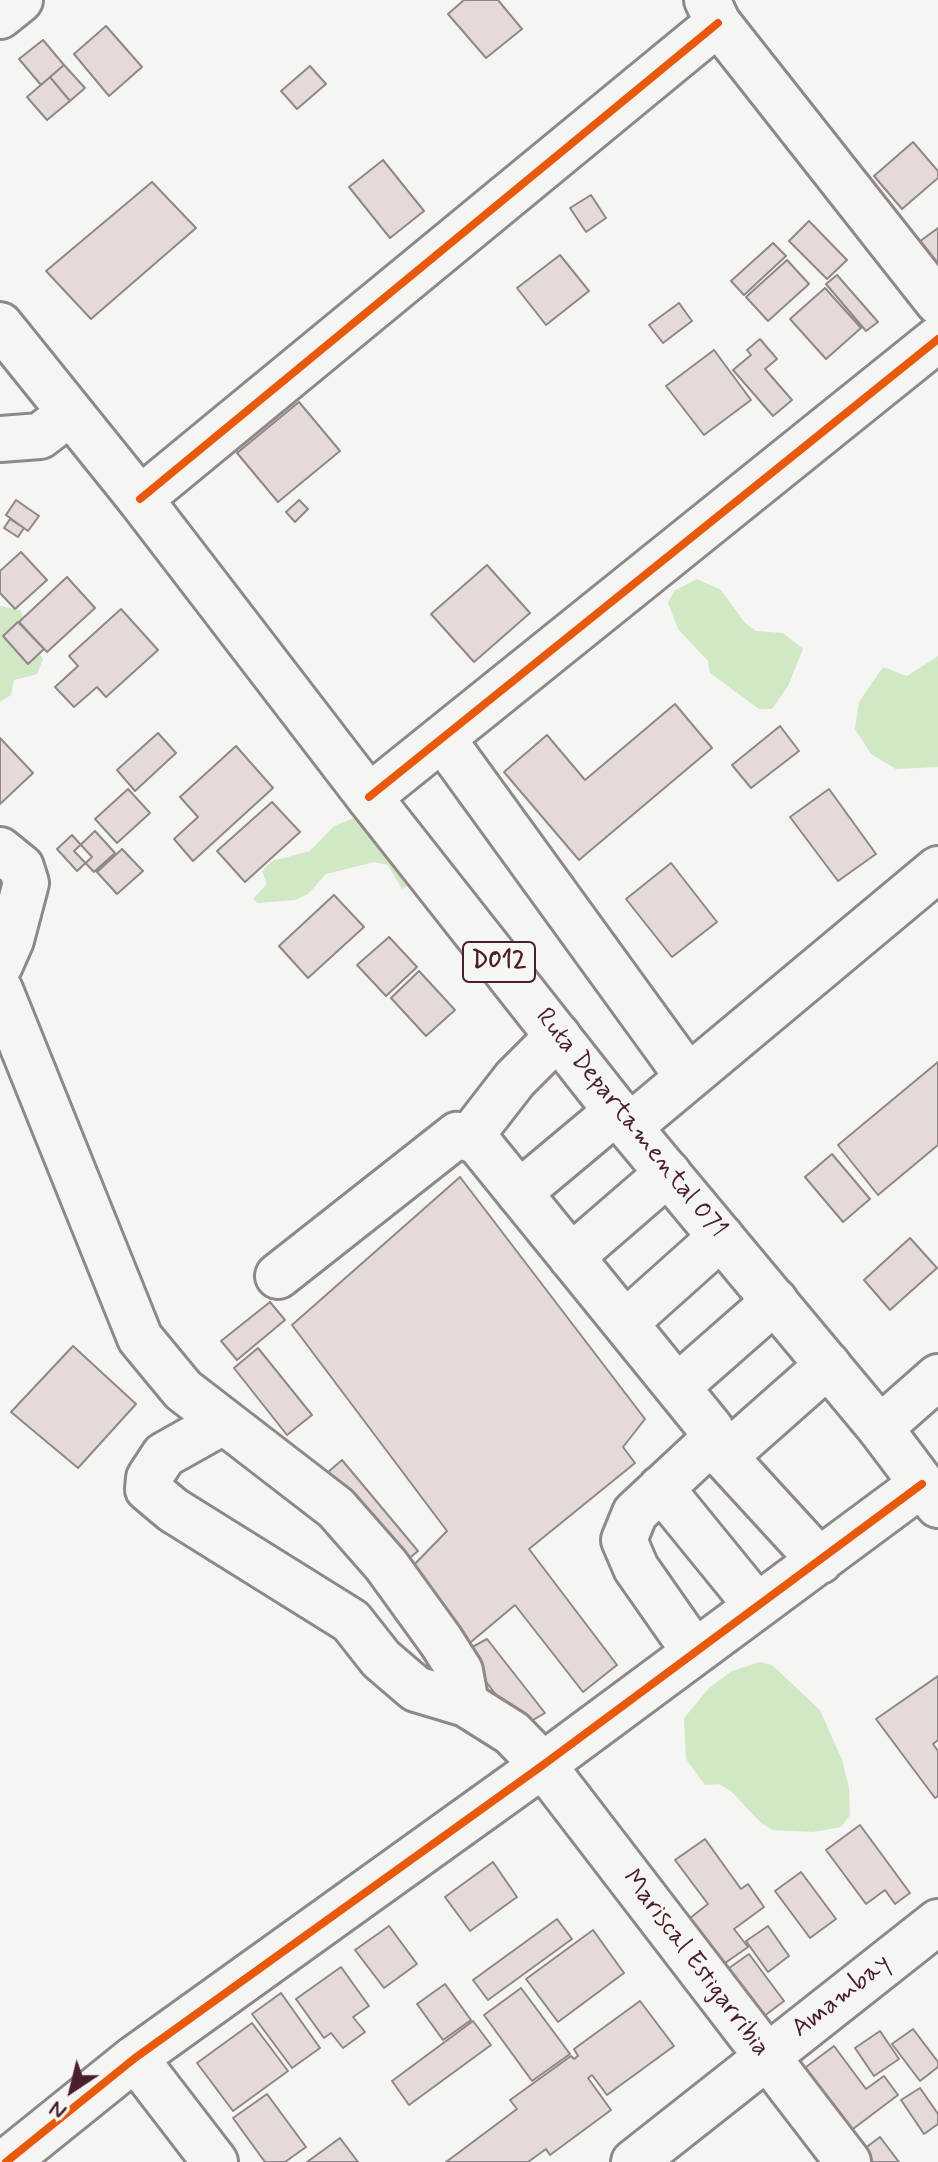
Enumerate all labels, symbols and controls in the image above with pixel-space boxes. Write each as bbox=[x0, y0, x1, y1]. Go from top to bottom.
road number: D012 bbox=[463, 942, 535, 982]
street label: Ruta Departamental 071 bbox=[528, 1003, 732, 1245]
street label: Mariscal Estigarribia bbox=[615, 1864, 775, 2064]
street label: Amambay bbox=[786, 1949, 898, 2045]
north arrow bbox=[32, 2050, 112, 2130]
text: N bbox=[44, 2094, 72, 2125]

